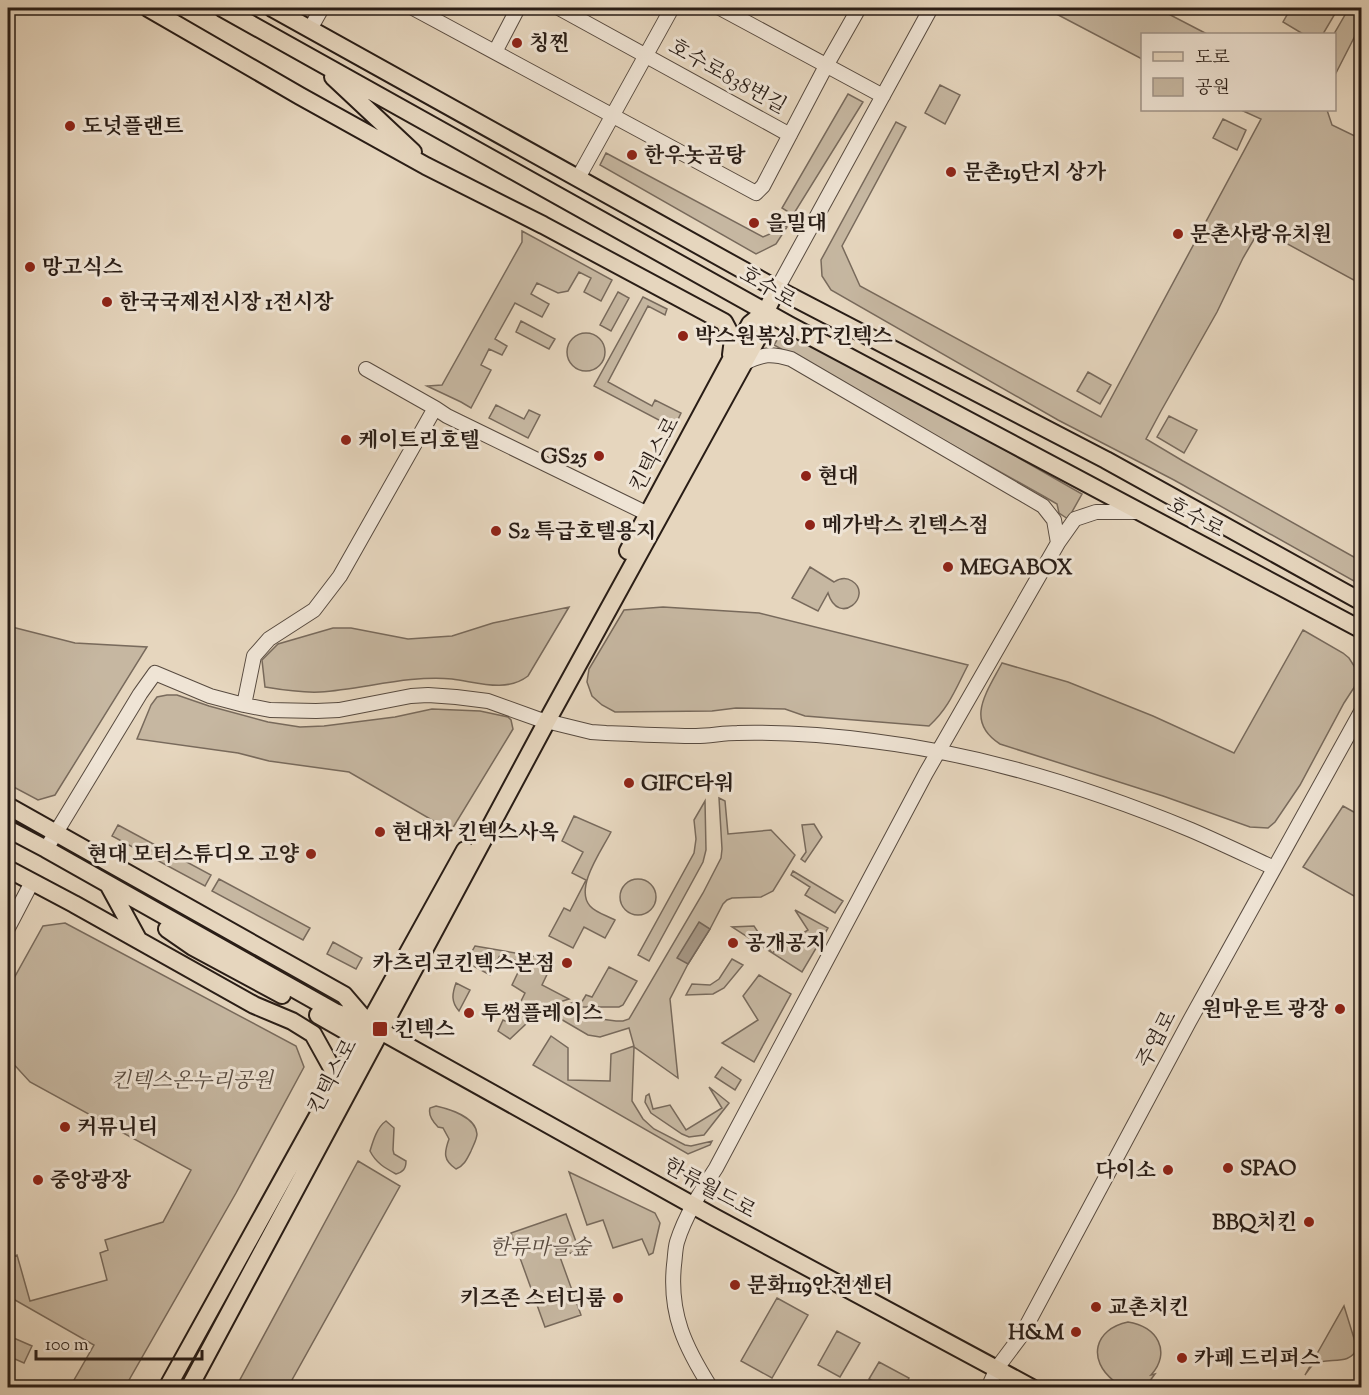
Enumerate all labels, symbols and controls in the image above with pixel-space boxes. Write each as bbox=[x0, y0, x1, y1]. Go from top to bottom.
place label: 칭찐 bbox=[529, 30, 570, 60]
street label: 호수로838번길 bbox=[663, 33, 792, 123]
legend bbox=[1141, 33, 1336, 111]
marker: 칭찐 bbox=[510, 36, 524, 50]
text: 도로 bbox=[1195, 46, 1230, 72]
text: 공원 bbox=[1195, 76, 1230, 102]
place label: 도넛플랜트 bbox=[82, 113, 183, 143]
marker: 도넛플랜트 bbox=[63, 119, 77, 133]
place label: 한우놋곰탕 bbox=[644, 142, 746, 172]
marker: 한우놋곰탕 bbox=[625, 148, 639, 162]
place label: 문촌19단지 상가 bbox=[963, 159, 1107, 189]
marker: 문촌19단지 상가 bbox=[944, 165, 958, 179]
place label: 을밀대 bbox=[766, 210, 827, 240]
marker: 을밀대 bbox=[747, 216, 761, 230]
place label: 문촌사랑유치원 bbox=[1190, 221, 1332, 251]
marker: 문촌사랑유치원 bbox=[1171, 227, 1185, 241]
place label: 망고식스 bbox=[42, 254, 123, 284]
marker: 망고식스 bbox=[23, 260, 37, 274]
street label: 호수로 bbox=[733, 261, 801, 317]
place label: 한국국제전시장 1전시장 bbox=[119, 289, 334, 319]
marker: 한국국제전시장 1전시장 bbox=[100, 295, 114, 309]
place label: 박스원복싱 PT 킨텍스 bbox=[695, 323, 893, 353]
marker: 박스원복싱 PT 킨텍스 bbox=[676, 329, 690, 343]
street label: 킨텍스로 bbox=[623, 412, 688, 498]
place label: 케이트리호텔 bbox=[358, 427, 480, 457]
marker: 케이트리호텔 bbox=[339, 433, 353, 447]
place label: GS25 bbox=[541, 443, 588, 473]
marker: GS25 bbox=[592, 449, 606, 463]
place label: 현대 bbox=[818, 463, 859, 493]
marker: 현대 bbox=[799, 469, 813, 483]
street label: 호수로 bbox=[1161, 491, 1229, 546]
place label: 메가박스 킨텍스점 bbox=[822, 512, 989, 542]
place label: S2 특급호텔용지 bbox=[508, 518, 656, 548]
marker: 메가박스 킨텍스점 bbox=[803, 518, 817, 532]
marker: S2 특급호텔용지 bbox=[489, 524, 503, 538]
place label: MEGABOX bbox=[960, 554, 1073, 584]
marker: MEGABOX bbox=[941, 560, 955, 574]
place label: GIFC타워 bbox=[641, 770, 734, 800]
marker: GIFC타워 bbox=[622, 776, 636, 790]
place label: 현대차 킨텍스사옥 bbox=[392, 819, 559, 849]
marker: 현대차 킨텍스사옥 bbox=[373, 825, 387, 839]
place label: 현대 모터스튜디오 고양 bbox=[87, 841, 300, 871]
marker: 현대 모터스튜디오 고양 bbox=[304, 847, 318, 861]
place label: 공개공지 bbox=[745, 930, 826, 960]
marker: 공개공지 bbox=[726, 936, 740, 950]
place label: 카츠리코킨텍스본점 bbox=[372, 950, 555, 980]
marker: 카츠리코킨텍스본점 bbox=[560, 956, 574, 970]
place label: 원마운트 광장 bbox=[1202, 996, 1329, 1026]
place label: 투썸플레이스 bbox=[481, 1000, 603, 1030]
marker: 원마운트 광장 bbox=[1333, 1002, 1347, 1016]
marker: 투썸플레이스 bbox=[462, 1006, 476, 1020]
street label: 주엽로 bbox=[1130, 1006, 1185, 1074]
place label: 킨텍스 bbox=[394, 1016, 455, 1046]
marker: 킨텍스 bbox=[371, 1020, 389, 1038]
street label: 킨텍스로 bbox=[301, 1034, 366, 1120]
park label: 킨텍스온누리공원 bbox=[111, 1067, 275, 1097]
place label: 커뮤니티 bbox=[77, 1114, 158, 1144]
marker: 커뮤니티 bbox=[58, 1120, 72, 1134]
street label: 한류월드로 bbox=[657, 1152, 761, 1227]
place label: SPAO bbox=[1240, 1155, 1296, 1185]
place label: 다이소 bbox=[1095, 1157, 1156, 1187]
marker: SPAO bbox=[1221, 1161, 1235, 1175]
marker: 다이소 bbox=[1161, 1163, 1175, 1177]
place label: 중앙광장 bbox=[50, 1167, 132, 1197]
marker: 중앙광장 bbox=[31, 1173, 45, 1187]
place label: BBQ치킨 bbox=[1212, 1209, 1297, 1239]
marker: BBQ치킨 bbox=[1302, 1215, 1316, 1229]
park label: 한류마을숲 bbox=[489, 1234, 592, 1264]
place label: 문화119안전센터 bbox=[747, 1272, 893, 1302]
marker: 문화119안전센터 bbox=[728, 1278, 742, 1292]
place label: 키즈존 스터디룸 bbox=[460, 1285, 606, 1315]
marker: 키즈존 스터디룸 bbox=[611, 1291, 625, 1305]
place label: 교촌치킨 bbox=[1108, 1294, 1189, 1324]
marker: 교촌치킨 bbox=[1089, 1300, 1103, 1314]
place label: H&M bbox=[1008, 1319, 1065, 1349]
scale bar bbox=[36, 1323, 202, 1361]
marker: H&M bbox=[1069, 1325, 1083, 1339]
text: 100 m bbox=[45, 1333, 89, 1359]
place label: 카페 드리퍼스 bbox=[1194, 1345, 1320, 1375]
marker: 카페 드리퍼스 bbox=[1175, 1351, 1189, 1365]

